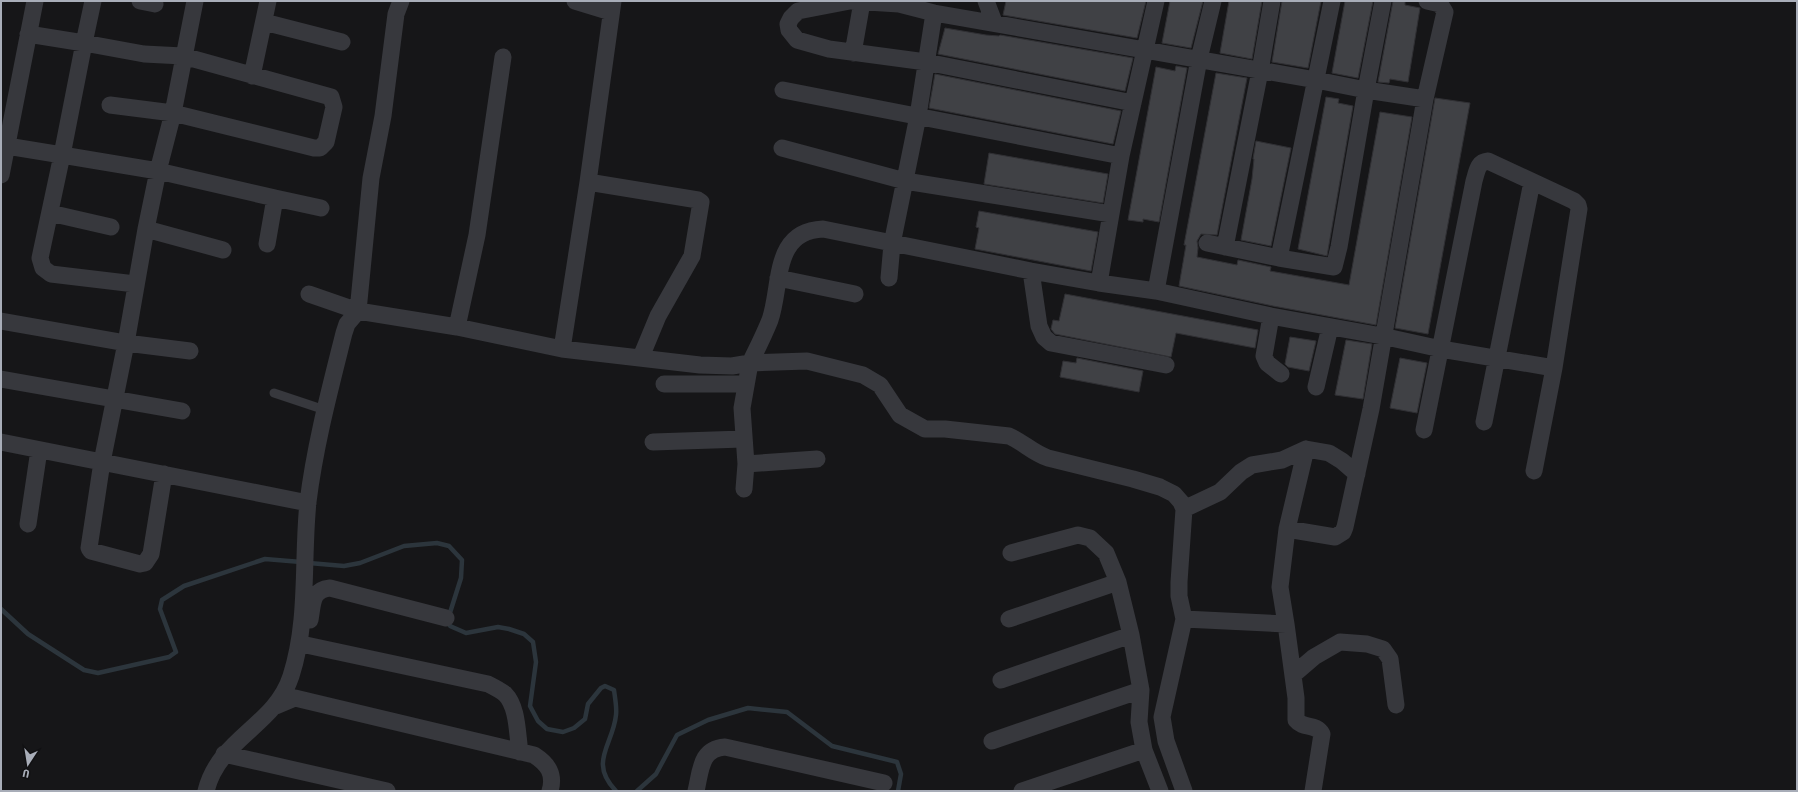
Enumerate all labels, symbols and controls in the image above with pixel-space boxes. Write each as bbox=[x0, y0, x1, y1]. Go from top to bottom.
north arrow bbox=[8, 744, 48, 784]
text: U bbox=[22, 766, 31, 780]

